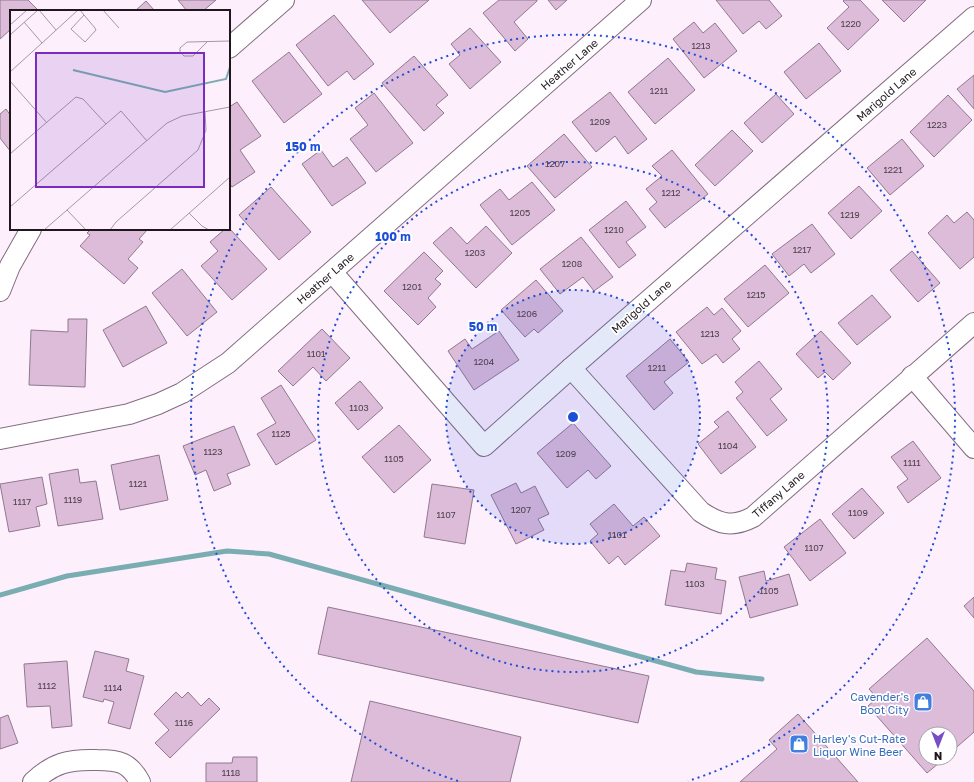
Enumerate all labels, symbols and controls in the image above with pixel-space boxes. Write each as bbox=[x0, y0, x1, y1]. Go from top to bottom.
inset map bbox=[10, 10, 230, 230]
house number: 1220 bbox=[841, 18, 862, 29]
street label: Heather Lane bbox=[538, 36, 600, 92]
house number: 1213 bbox=[691, 40, 711, 51]
street label: Marigold Lane bbox=[853, 65, 919, 123]
house number: 1211 bbox=[650, 85, 669, 96]
house number: 1209 bbox=[590, 116, 610, 127]
house number: 1223 bbox=[927, 119, 947, 130]
text: 150 m bbox=[286, 139, 320, 154]
house number: 1207 bbox=[545, 158, 565, 169]
house number: 1221 bbox=[883, 164, 903, 175]
house number: 1212 bbox=[661, 187, 681, 198]
house number: 1205 bbox=[510, 207, 530, 218]
house number: 1219 bbox=[840, 209, 860, 220]
house number: 1210 bbox=[604, 224, 624, 235]
text: 100 m bbox=[375, 229, 411, 244]
house number: 1217 bbox=[793, 244, 812, 255]
house number: 1203 bbox=[465, 247, 485, 258]
street label: Heather Lane bbox=[294, 250, 356, 306]
house number: 1208 bbox=[562, 258, 582, 269]
street label: Marigold Lane bbox=[608, 277, 674, 335]
house number: 1201 bbox=[402, 281, 422, 292]
house number: 1215 bbox=[746, 289, 766, 300]
house number: 1206 bbox=[517, 308, 537, 319]
text: 50 m bbox=[469, 319, 497, 334]
house number: 1213 bbox=[700, 328, 720, 339]
house number: 1101 bbox=[307, 348, 326, 359]
house number: 1204 bbox=[474, 356, 495, 367]
house number: 1211 bbox=[648, 362, 667, 373]
house number: 1103 bbox=[349, 402, 369, 413]
centre of rings bbox=[566, 410, 580, 424]
house number: 1125 bbox=[271, 428, 291, 439]
house number: 1104 bbox=[718, 440, 738, 451]
house number: 1123 bbox=[203, 446, 223, 457]
house number: 1209 bbox=[556, 448, 576, 459]
house number: 1105 bbox=[384, 453, 404, 464]
house number: 1111 bbox=[903, 457, 921, 468]
street label: Tiffany Lane bbox=[749, 468, 807, 520]
house number: 1121 bbox=[129, 478, 148, 489]
house number: 1119 bbox=[64, 494, 82, 505]
house number: 1117 bbox=[13, 496, 31, 507]
house number: 1207 bbox=[511, 504, 531, 515]
house number: 1109 bbox=[848, 507, 868, 518]
house number: 1107 bbox=[436, 509, 456, 520]
house number: 1101 bbox=[608, 529, 627, 540]
house number: 1107 bbox=[804, 542, 824, 553]
house number: 1103 bbox=[685, 578, 705, 589]
house number: 1105 bbox=[759, 585, 779, 596]
house number: 1112 bbox=[38, 680, 56, 691]
house number: 1114 bbox=[104, 682, 123, 693]
place label: Cavender's Boot City bbox=[850, 690, 909, 716]
shop icon: Cavender's Boot City bbox=[912, 691, 934, 713]
house number: 1116 bbox=[175, 717, 193, 728]
north arrow bbox=[918, 726, 958, 766]
place label: Harley's Cut-Rate Liquor Wine Beer bbox=[813, 732, 906, 758]
shop icon: Harley's Cut-Rate Liquor Wine Beer bbox=[788, 733, 810, 755]
text: N bbox=[934, 750, 942, 763]
house number: 1118 bbox=[222, 767, 240, 778]

